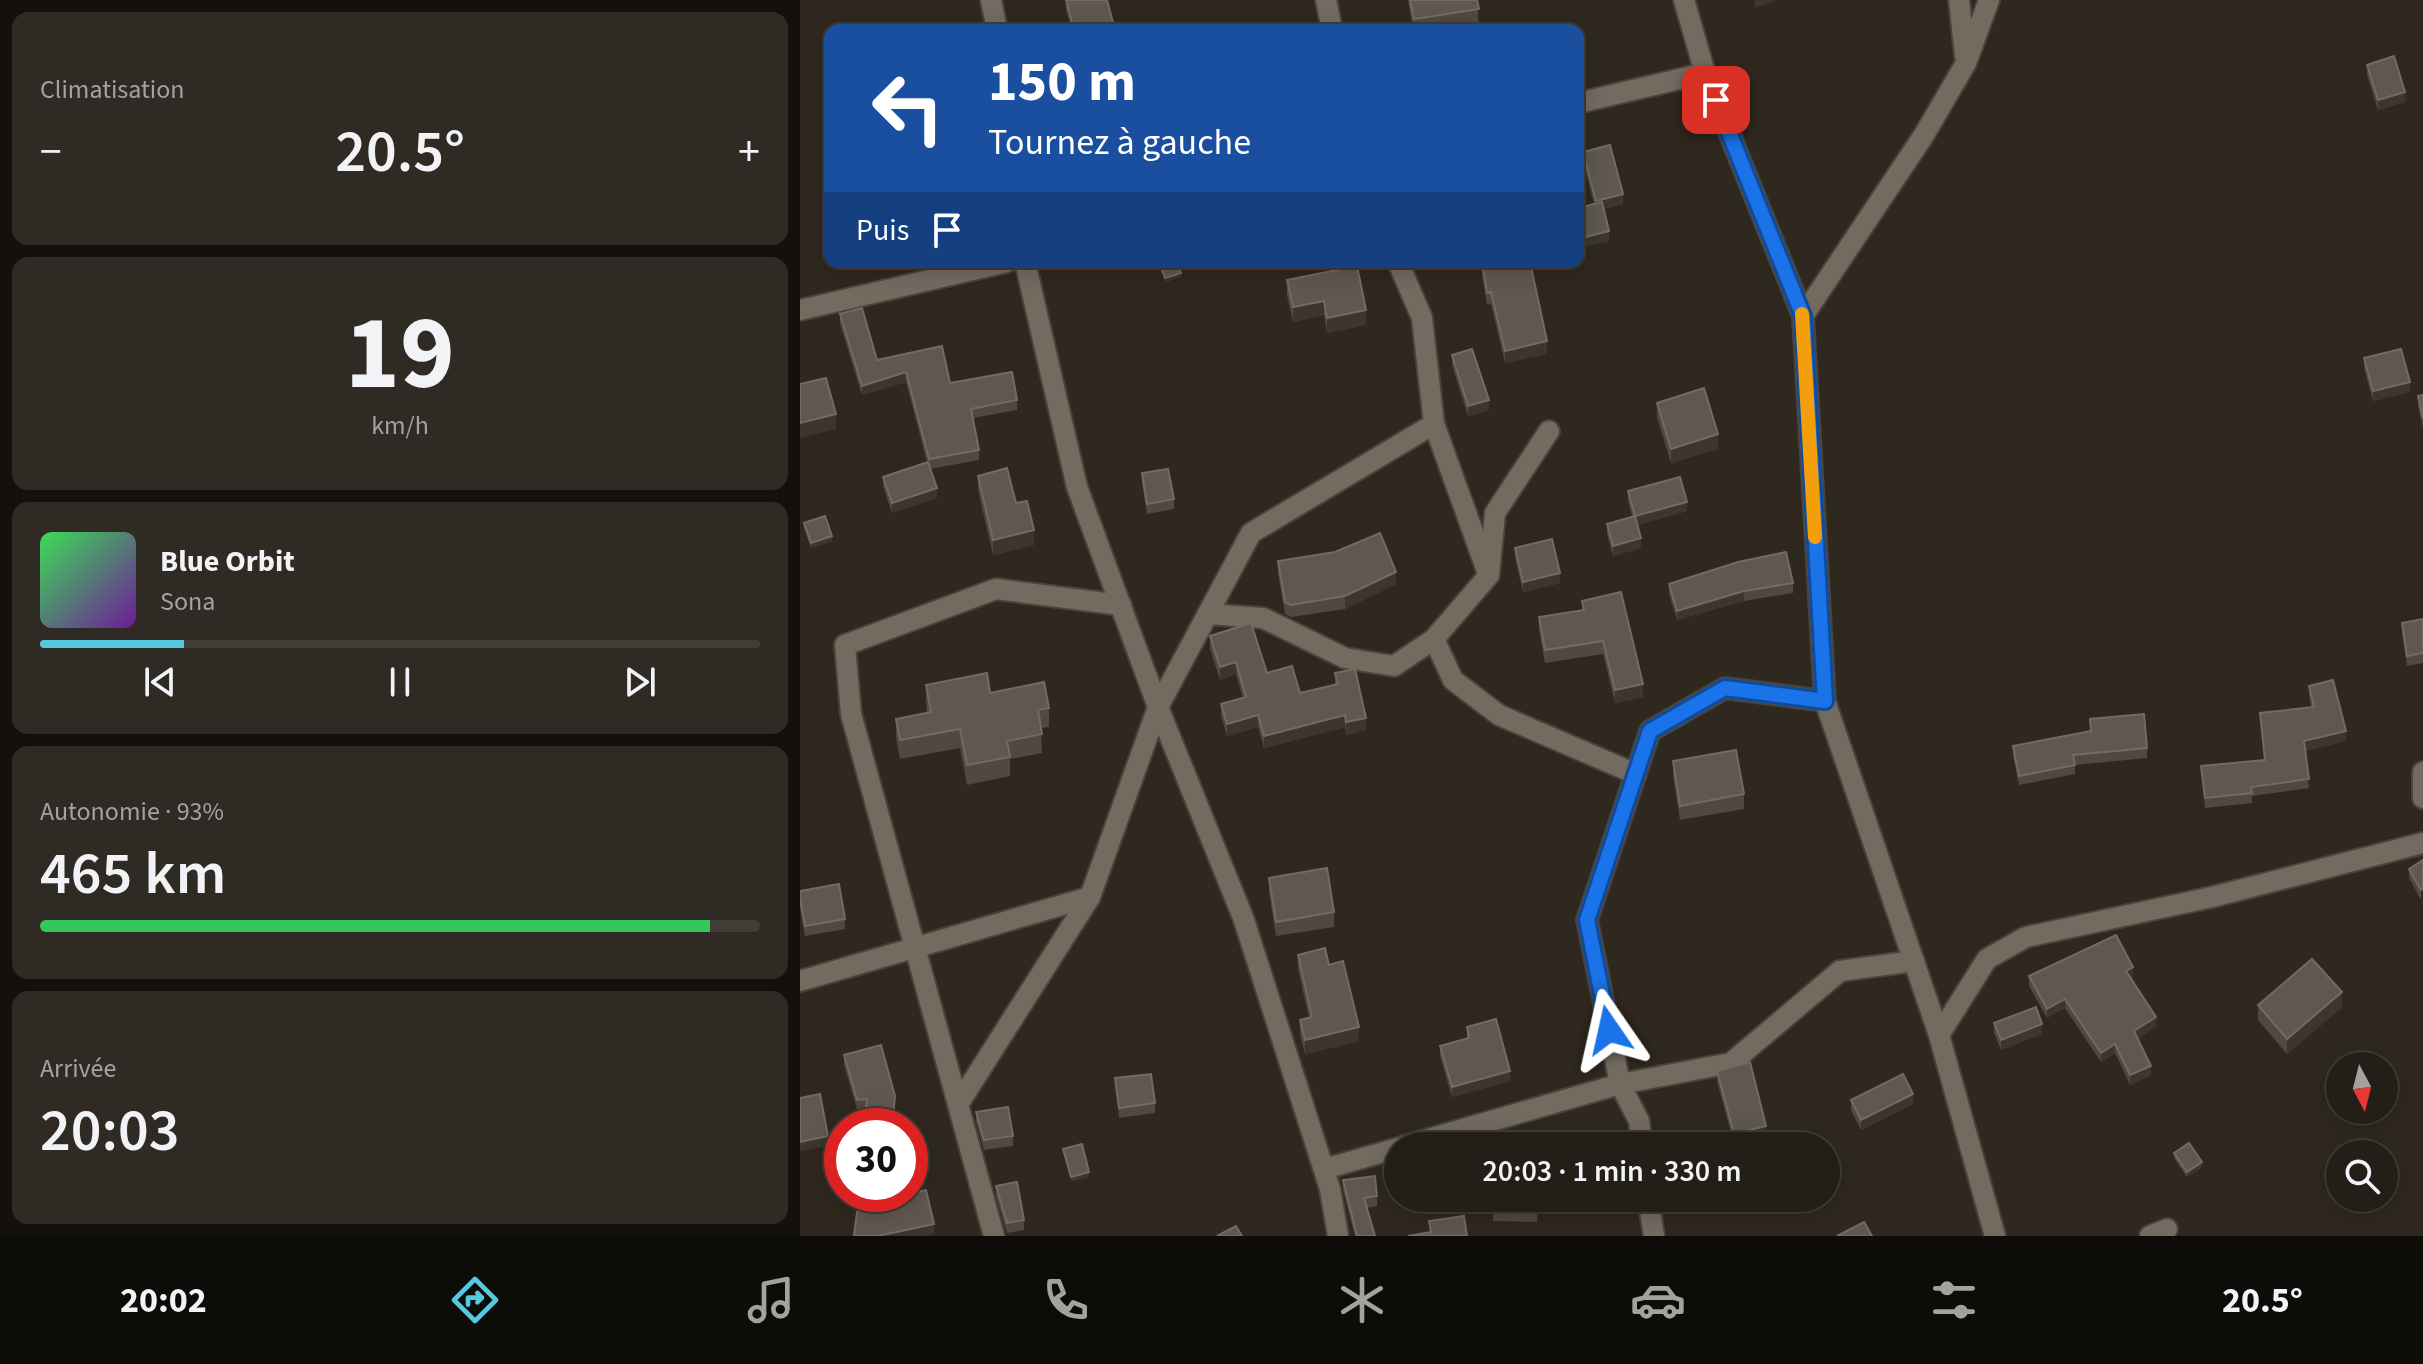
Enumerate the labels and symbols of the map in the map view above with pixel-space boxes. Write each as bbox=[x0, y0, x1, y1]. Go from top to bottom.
pin bbox=[1682, 66, 1750, 134]
position arrow bbox=[1567, 988, 1651, 1072]
north arrow bbox=[2326, 1052, 2398, 1124]
speed limit sign: 30 bbox=[824, 1108, 928, 1212]

